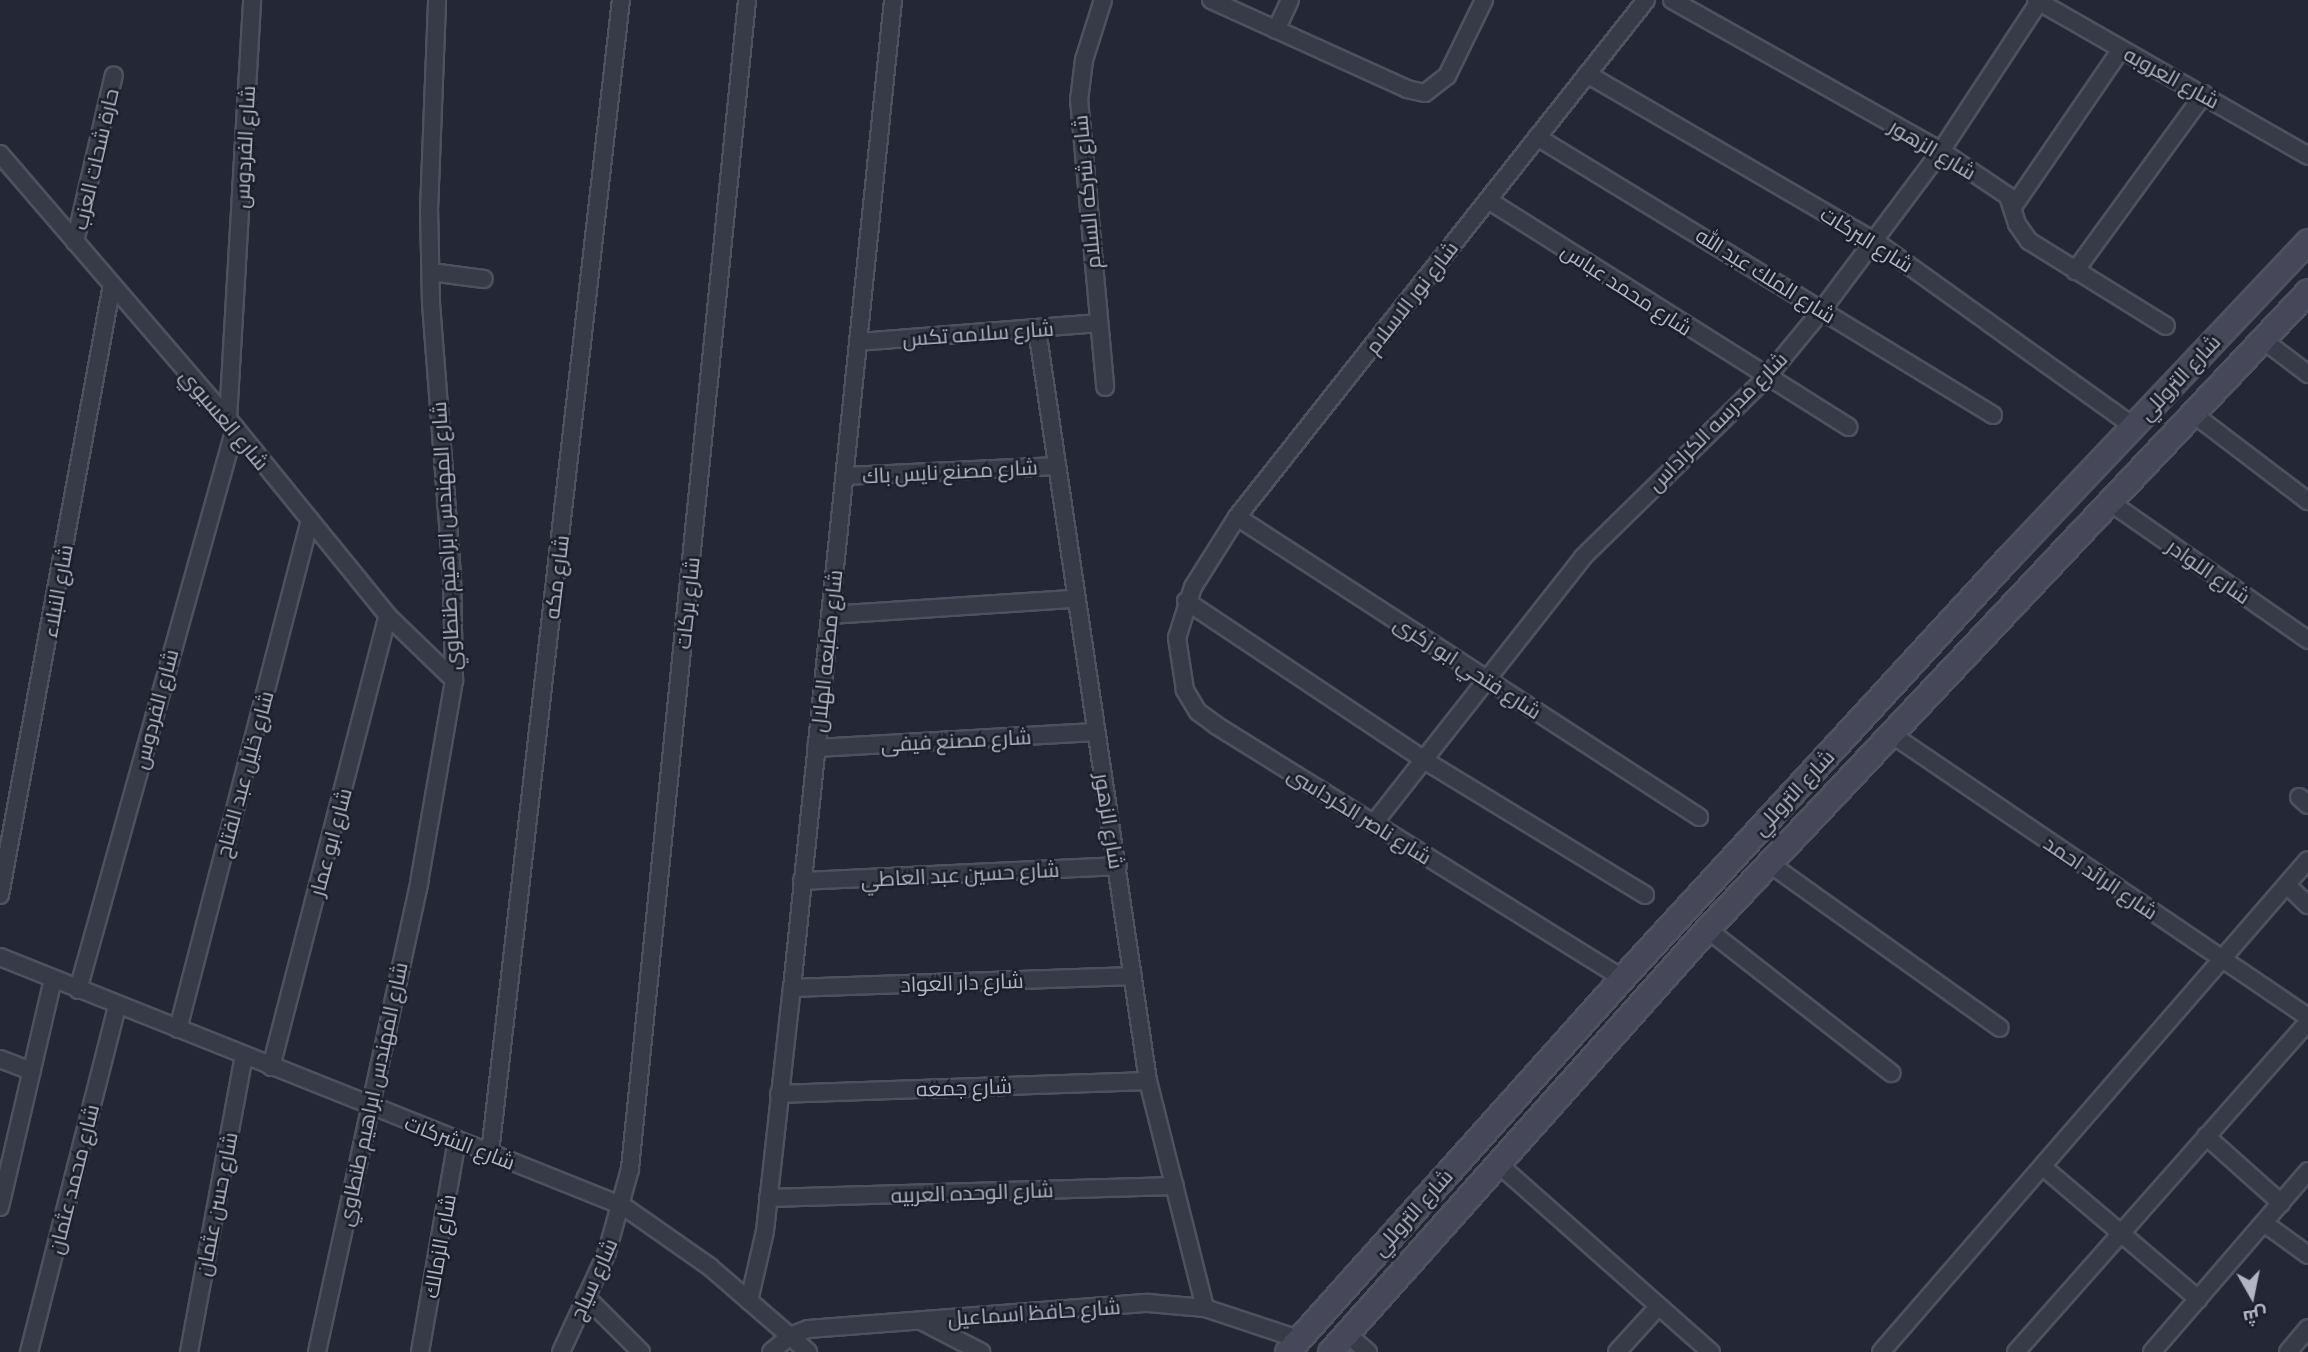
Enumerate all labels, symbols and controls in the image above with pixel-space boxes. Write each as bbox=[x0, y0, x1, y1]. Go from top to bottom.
street label: شارع العروبه bbox=[2120, 40, 2224, 114]
street label: شارع الفردوس bbox=[228, 85, 260, 209]
street label: حارة شحات العزب bbox=[66, 86, 124, 232]
street label: شارع الزهور bbox=[1885, 113, 1981, 185]
street label: شارع شركه السلام bbox=[1067, 114, 1105, 270]
street label: شارع البركات bbox=[1816, 201, 1918, 277]
street label: شارع الملك عبد الله bbox=[1691, 222, 1841, 328]
street label: شارع نور الاسلام bbox=[1359, 236, 1463, 358]
street label: شارع محمد عباس bbox=[1557, 237, 1697, 341]
street label: شارع سلامه تكس bbox=[901, 315, 1055, 351]
street label: شارع التروللي bbox=[2133, 329, 2225, 425]
street label: شارع مدرسه الكراداس bbox=[1642, 346, 1792, 496]
street label: شارع العسيوي bbox=[175, 363, 275, 475]
street label: شارع المهندس ابراهيم طنطاوي bbox=[425, 401, 465, 671]
street label: شارع مصنع نايس باك bbox=[861, 454, 1039, 488]
street label: شارع اللوادر bbox=[2162, 533, 2256, 609]
street label: شارع مكه bbox=[538, 534, 574, 620]
street label: شارع النبلاء bbox=[36, 542, 78, 640]
street label: شارع بركات bbox=[670, 556, 704, 650]
street label: شارع مطبعه الهلال bbox=[805, 568, 847, 734]
street label: شارع فتحي ابو زكرى bbox=[1390, 610, 1546, 724]
street label: شارع الفردوس bbox=[127, 646, 183, 772]
street label: شارع خليل عبد الفتاح bbox=[210, 688, 278, 860]
street label: شارع مصنع فيفى bbox=[880, 723, 1032, 757]
street label: شارع التروللي bbox=[1747, 744, 1839, 840]
street label: شارع ناصر الكرداسى bbox=[1283, 761, 1437, 869]
street label: شارع الزهور bbox=[1090, 771, 1130, 871]
street label: شارع ابو عمار bbox=[303, 785, 357, 899]
street label: شارع الرائد احمد bbox=[2039, 830, 2163, 924]
street label: شارع حسين عبد العاطي bbox=[860, 856, 1060, 892]
street label: شارع المهندس ابراهيم طنطاوي bbox=[332, 960, 412, 1228]
street label: شارع دار العواد bbox=[900, 967, 1024, 997]
street label: شارع جمعه bbox=[915, 1073, 1013, 1101]
street label: شارع محمد عثمان bbox=[42, 1101, 104, 1257]
street label: شارع الشركات bbox=[401, 1109, 519, 1175]
street label: شارع حسن عثمان bbox=[190, 1130, 242, 1278]
street label: شارع التروللي bbox=[1366, 1163, 1458, 1261]
street label: شارع الوحده العربيه bbox=[890, 1177, 1054, 1207]
street label: شارع الزمالك bbox=[417, 1192, 461, 1300]
street label: شارع سياج bbox=[564, 1234, 622, 1324]
north arrow bbox=[2217, 1261, 2287, 1331]
street label: شارع حافظ اسماعيل bbox=[947, 1293, 1121, 1331]
text: ش bbox=[2241, 1302, 2269, 1331]

